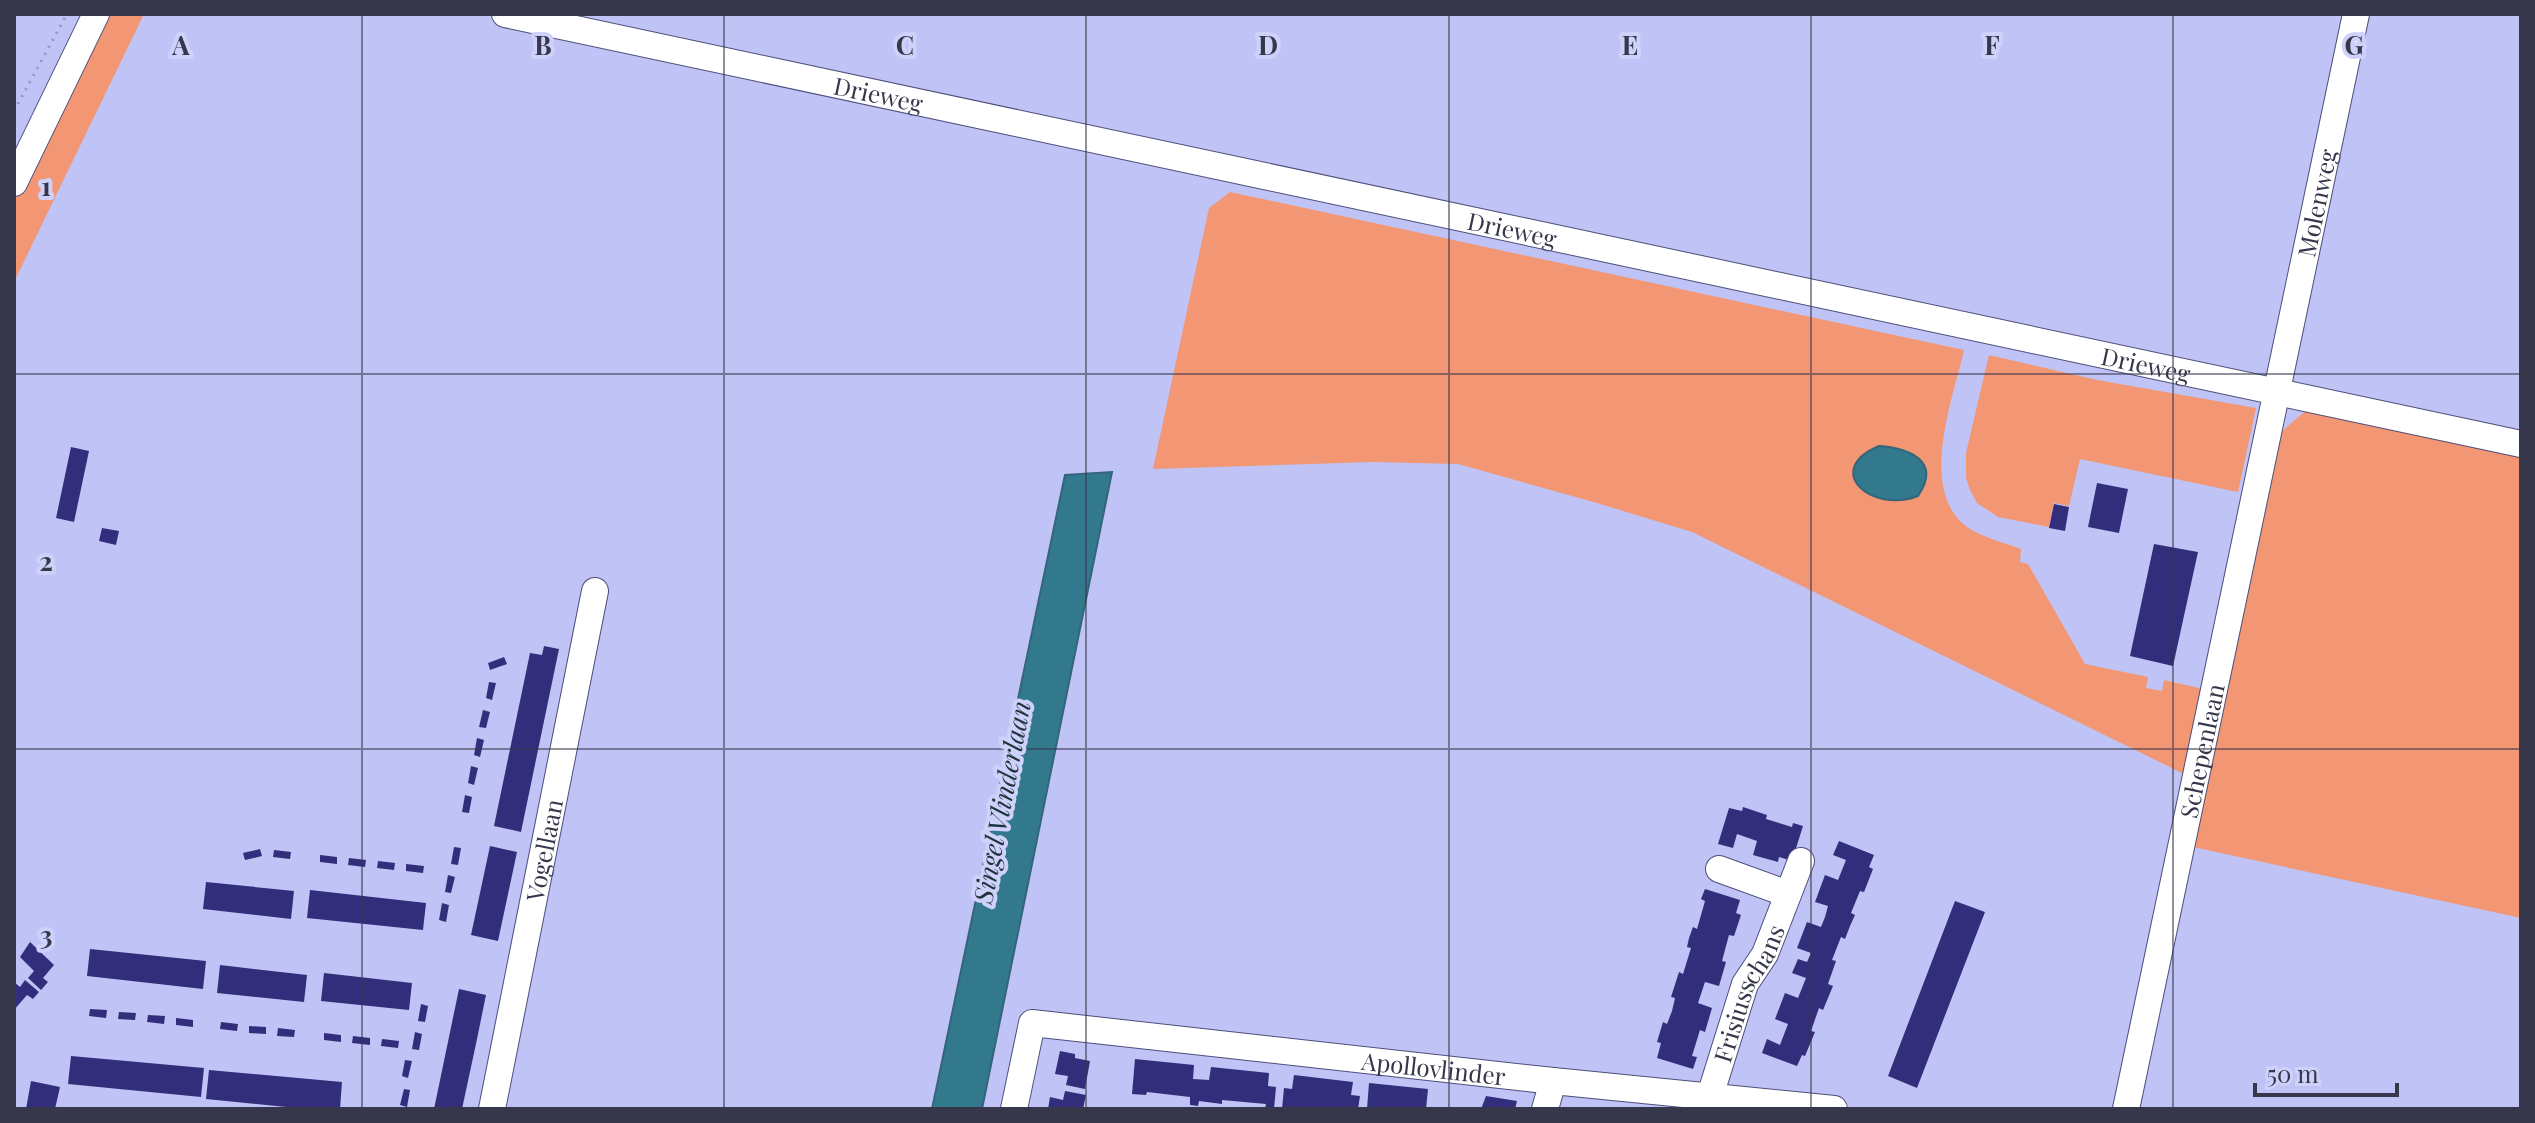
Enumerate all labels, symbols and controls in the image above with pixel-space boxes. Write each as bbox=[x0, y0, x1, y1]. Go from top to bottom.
text: A bbox=[171, 27, 190, 62]
text: B bbox=[534, 27, 552, 62]
text: C bbox=[896, 27, 914, 62]
text: D bbox=[1258, 27, 1278, 62]
text: E bbox=[1622, 27, 1638, 62]
text: F bbox=[1984, 27, 2000, 62]
text: G bbox=[2344, 27, 2364, 62]
street label: Drieweg bbox=[831, 69, 926, 119]
street label: Molenweg bbox=[2289, 146, 2343, 260]
text: 1 bbox=[41, 168, 51, 203]
street label: Drieweg bbox=[1465, 204, 1560, 254]
street label: Drieweg bbox=[2099, 339, 2194, 389]
text: 2 bbox=[39, 543, 53, 578]
street label: Schepenlaan bbox=[2172, 681, 2231, 821]
water label: Singel Vlinderlaan bbox=[964, 698, 1038, 907]
street label: Vogellaan bbox=[518, 796, 569, 905]
text: 3 bbox=[40, 917, 52, 952]
street label: Frisiusschans bbox=[1706, 920, 1791, 1066]
street label: Apollovlinder bbox=[1359, 1044, 1508, 1092]
scale bar bbox=[2255, 1047, 2397, 1097]
text: 50 m bbox=[2267, 1057, 2319, 1089]

